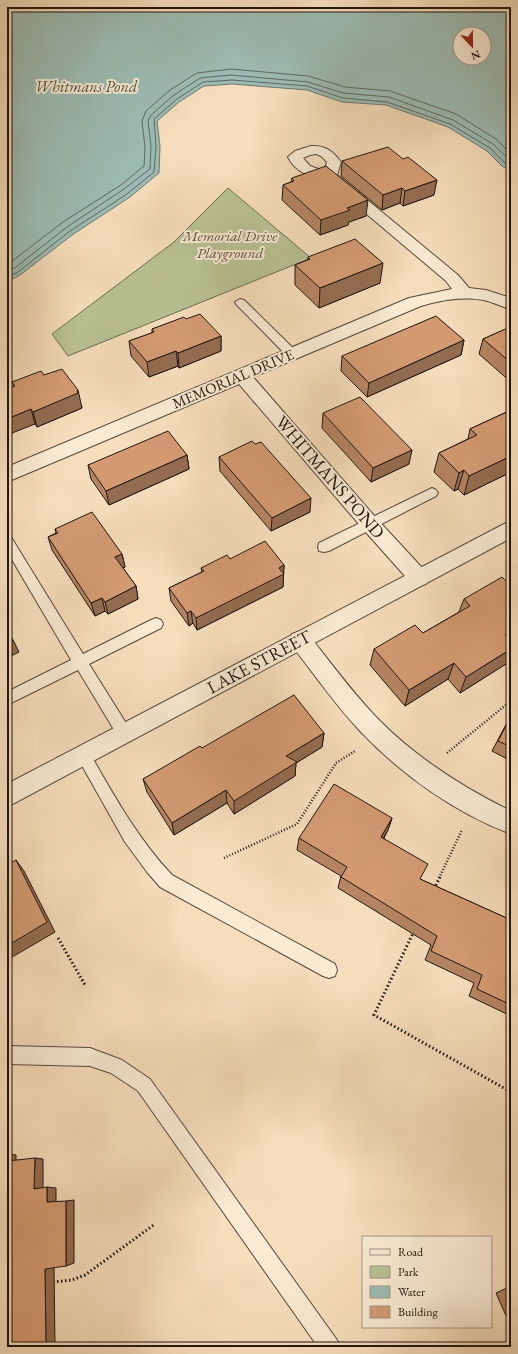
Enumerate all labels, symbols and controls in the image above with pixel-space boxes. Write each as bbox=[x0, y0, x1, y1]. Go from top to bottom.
north arrow bbox=[452, 26, 492, 66]
text: N bbox=[469, 47, 482, 63]
water label: Whitmans Pond bbox=[35, 76, 138, 97]
park label: Memorial Drive Playground bbox=[182, 226, 278, 262]
street label: MEMORIAL DRIVE bbox=[169, 344, 297, 413]
street label: WHITMANS POND bbox=[271, 410, 390, 543]
street label: LAKE STREET bbox=[203, 624, 316, 699]
legend bbox=[362, 1236, 492, 1328]
text: Road bbox=[398, 1244, 424, 1260]
text: Park bbox=[398, 1264, 419, 1280]
text: Water bbox=[398, 1284, 425, 1300]
text: Building bbox=[398, 1304, 439, 1320]

